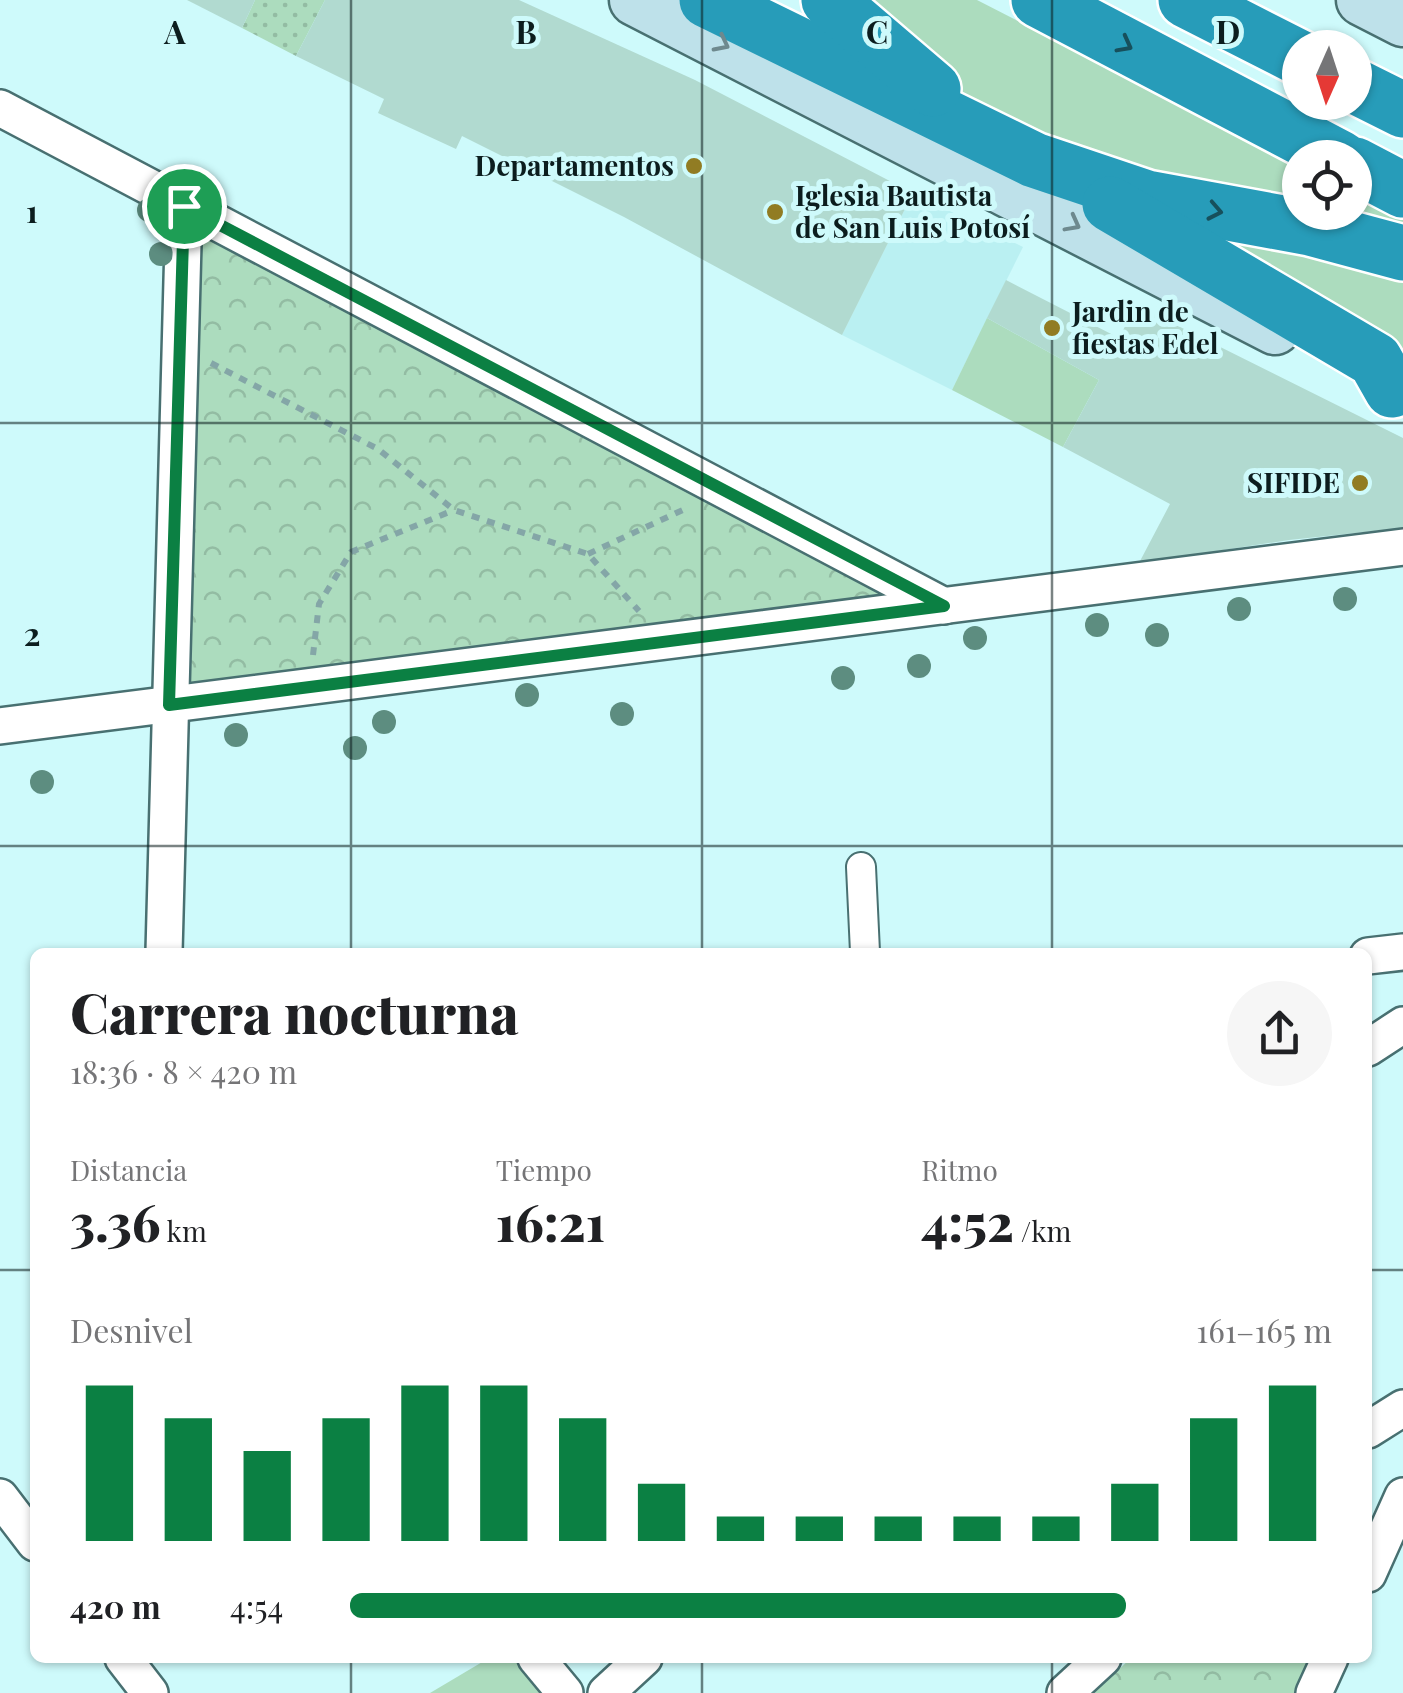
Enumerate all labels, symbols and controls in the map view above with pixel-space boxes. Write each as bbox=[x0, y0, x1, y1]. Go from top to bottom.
text: A bbox=[163, 9, 186, 52]
text: B bbox=[515, 9, 537, 52]
text: C bbox=[866, 9, 888, 52]
text: D bbox=[1216, 9, 1240, 52]
north arrow bbox=[1282, 30, 1372, 120]
map controls bbox=[1282, 30, 1372, 230]
one-way arrow bbox=[711, 32, 729, 51]
one-way arrow bbox=[1115, 33, 1133, 52]
button: locate bbox=[1282, 140, 1372, 230]
place label: Departamentos bbox=[474, 146, 674, 183]
marker: Departamentos bbox=[683, 155, 705, 177]
pin bbox=[142, 164, 227, 249]
place label: Iglesia Bautista de San Luis Potosí bbox=[795, 176, 1030, 245]
icon: arrive bbox=[157, 179, 212, 234]
text: 1 bbox=[26, 188, 38, 231]
one-way arrow bbox=[1206, 199, 1223, 220]
marker: Iglesia Bautista de San Luis Potosí bbox=[764, 201, 786, 223]
one-way arrow bbox=[1063, 212, 1081, 231]
place label: Jardin de fiestas Edel bbox=[1071, 292, 1219, 361]
marker: Jardin de fiestas Edel bbox=[1041, 317, 1063, 339]
place label: SIFIDE bbox=[1247, 463, 1340, 500]
marker: SIFIDE bbox=[1349, 472, 1371, 494]
text: 2 bbox=[24, 611, 40, 654]
text: Carrera nocturna bbox=[70, 974, 519, 1048]
button: share bbox=[1227, 981, 1332, 1086]
text: 18:36 · 8 × 420 m bbox=[70, 1049, 297, 1092]
text: Distancia bbox=[70, 1151, 187, 1188]
text: Tiempo bbox=[496, 1151, 592, 1188]
text: Ritmo bbox=[921, 1151, 998, 1188]
text: 3.36 bbox=[70, 1188, 160, 1255]
text: 16:21 bbox=[496, 1188, 605, 1255]
text: 4:52 bbox=[921, 1188, 1014, 1255]
text: km bbox=[160, 1212, 207, 1249]
text: /km bbox=[1014, 1212, 1071, 1249]
text: Desnivel bbox=[70, 1308, 193, 1351]
text: 161–165 m bbox=[1196, 1308, 1332, 1351]
text: 420 m bbox=[70, 1584, 161, 1627]
text: 4:54 bbox=[230, 1584, 283, 1627]

